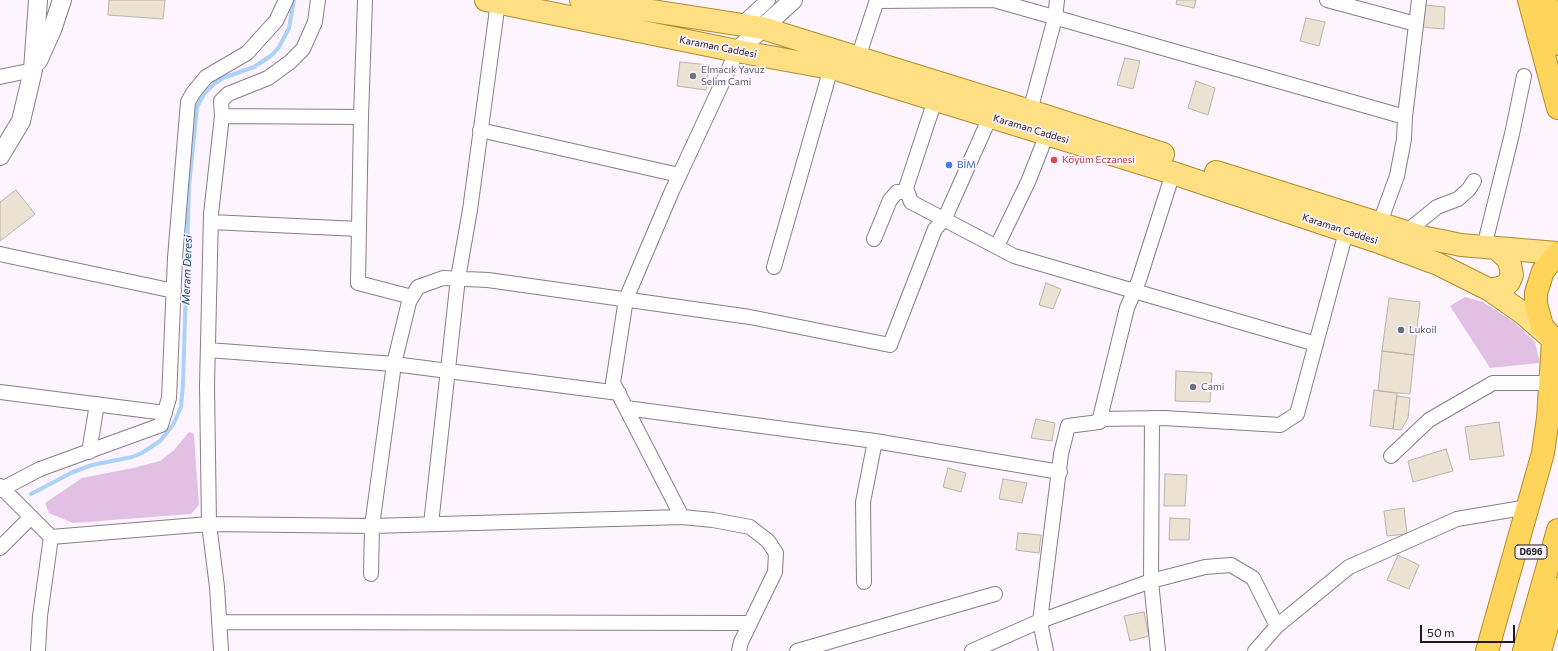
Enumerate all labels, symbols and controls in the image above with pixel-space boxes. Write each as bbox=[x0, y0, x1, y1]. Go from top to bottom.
street label: Karaman Caddesi bbox=[678, 34, 758, 60]
place label: Elmacık Yavuz Selim Cami bbox=[701, 64, 765, 88]
marker: Elmacık Yavuz Selim Cami bbox=[688, 71, 698, 81]
street label: Karaman Caddesi bbox=[992, 112, 1070, 146]
place label: Köyüm Eczanesi bbox=[1062, 154, 1135, 166]
marker: Köyüm Eczanesi bbox=[1049, 155, 1059, 165]
place label: BİM bbox=[957, 159, 976, 171]
marker: BİM bbox=[944, 160, 954, 170]
street label: Karaman Caddesi bbox=[1301, 211, 1379, 247]
water label: Meram Deresi bbox=[179, 235, 195, 305]
place label: Lukoil bbox=[1409, 324, 1437, 336]
marker: Lukoil bbox=[1396, 325, 1406, 335]
place label: Cami bbox=[1201, 381, 1224, 393]
marker: Cami bbox=[1188, 382, 1198, 392]
road number: D696 bbox=[1515, 545, 1547, 559]
scale bar bbox=[1422, 617, 1517, 643]
text: 50 m bbox=[1427, 625, 1455, 639]

